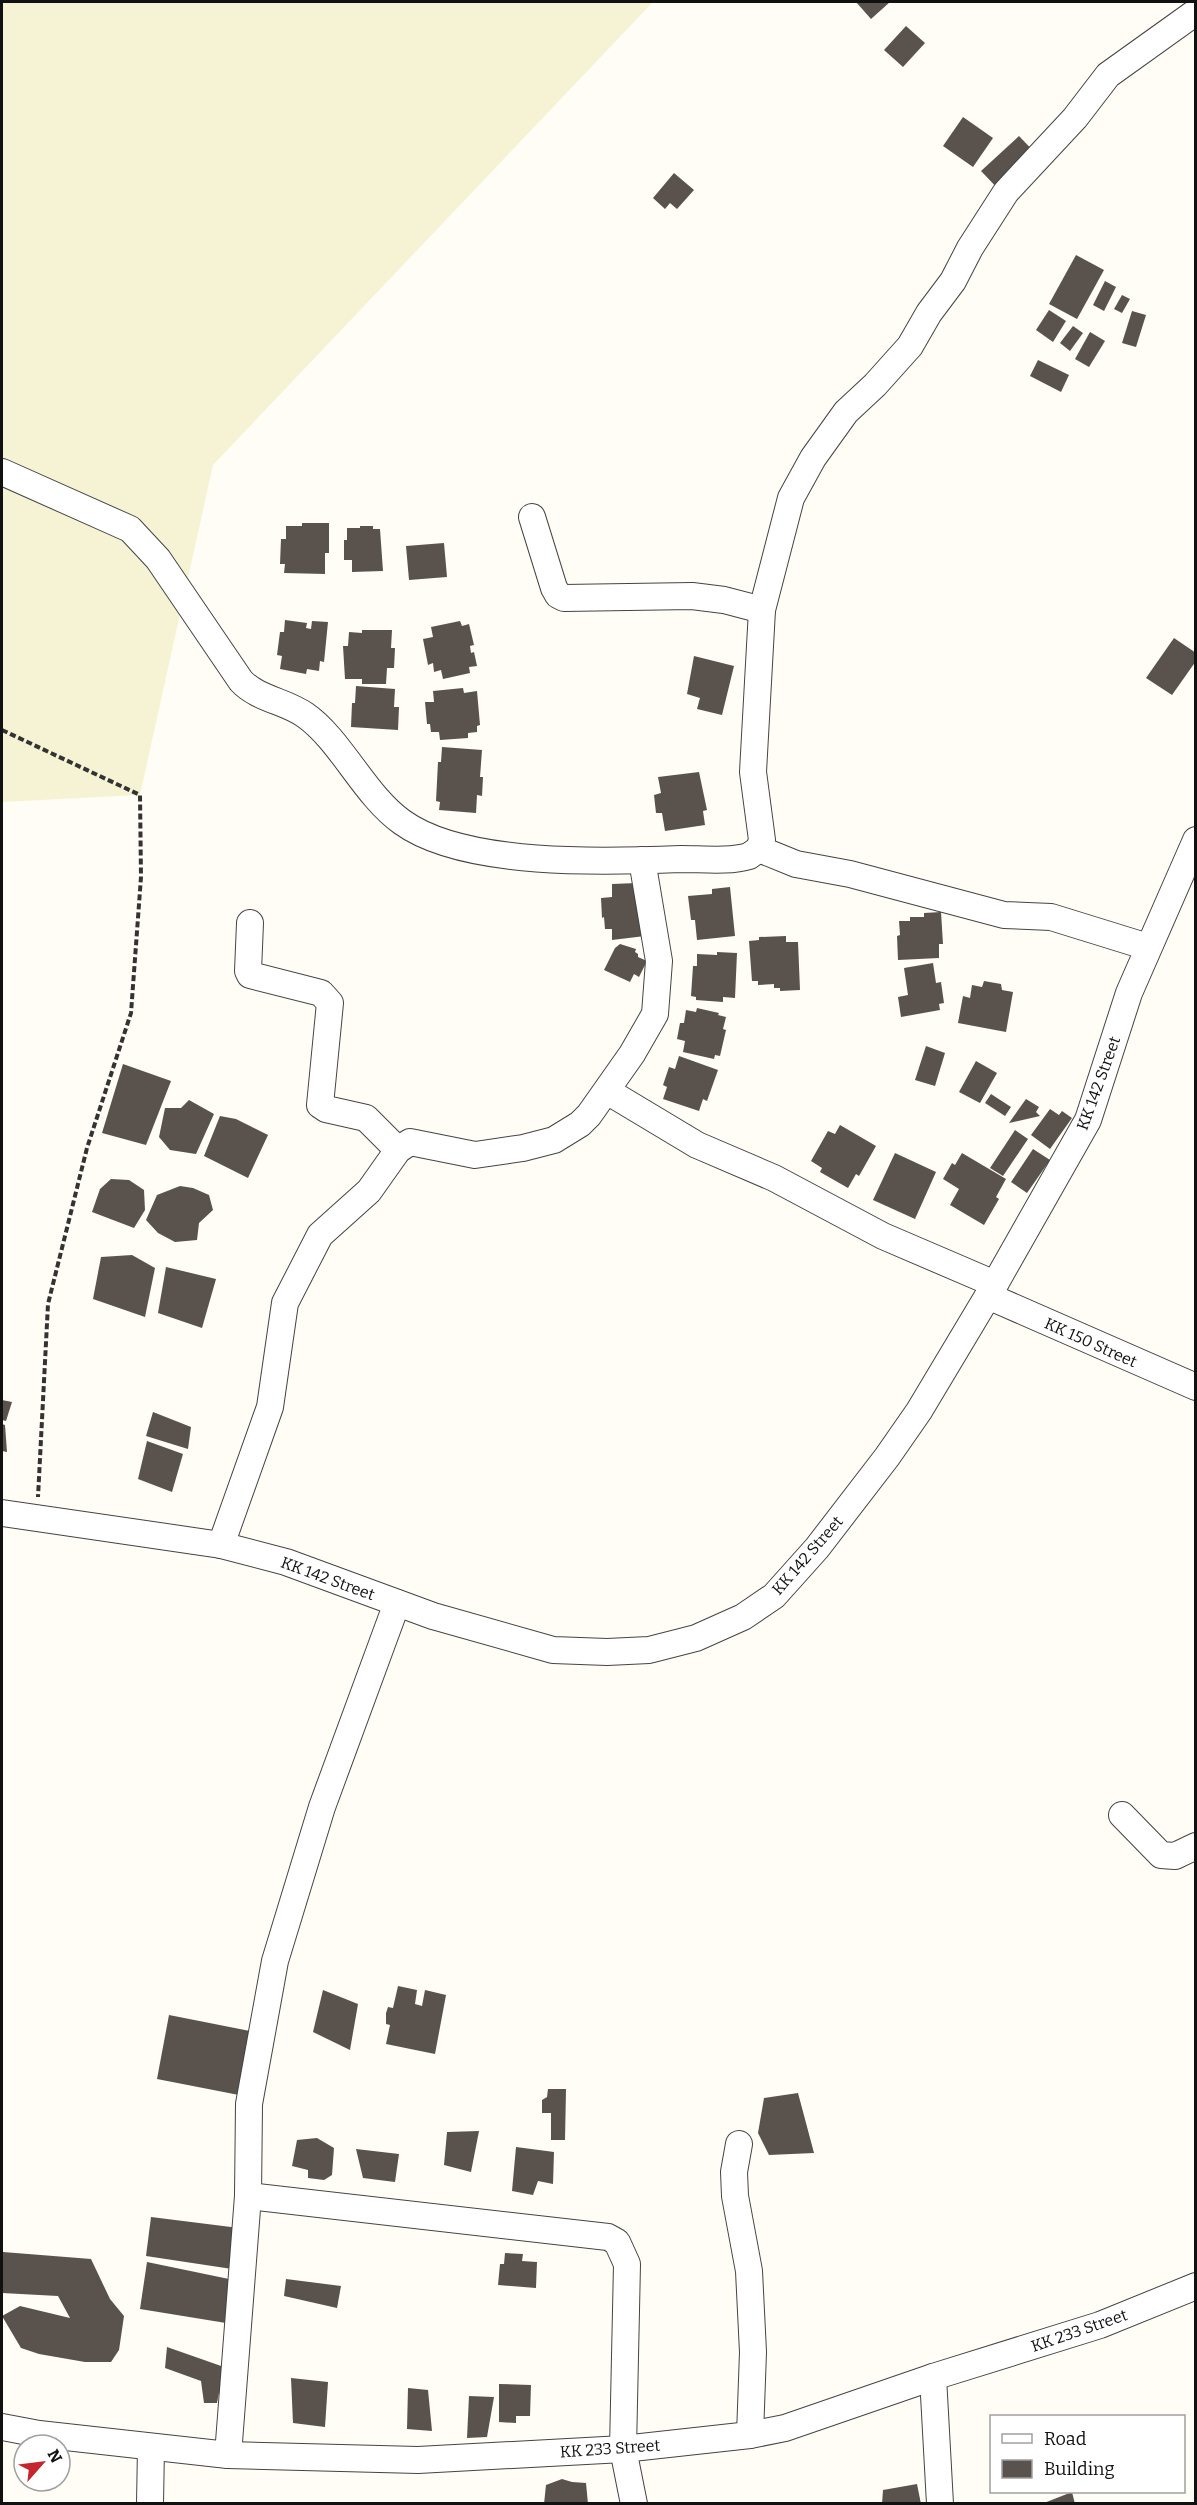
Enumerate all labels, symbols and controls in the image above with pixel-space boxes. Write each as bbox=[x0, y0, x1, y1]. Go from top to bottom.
street label: KK 142 Street bbox=[1073, 1034, 1124, 1133]
street label: KK 150 Street bbox=[1042, 1314, 1140, 1371]
street label: KK 142 Street bbox=[768, 1512, 847, 1599]
street label: KK 142 Street bbox=[278, 1553, 377, 1604]
street label: KK 233 Street bbox=[1029, 2305, 1130, 2356]
legend bbox=[990, 2415, 1185, 2493]
text: Road bbox=[1044, 2428, 1087, 2450]
north arrow bbox=[12, 2433, 72, 2493]
street label: KK 233 Street bbox=[559, 2436, 661, 2461]
text: N bbox=[44, 2446, 66, 2466]
text: Building bbox=[1044, 2458, 1115, 2480]

